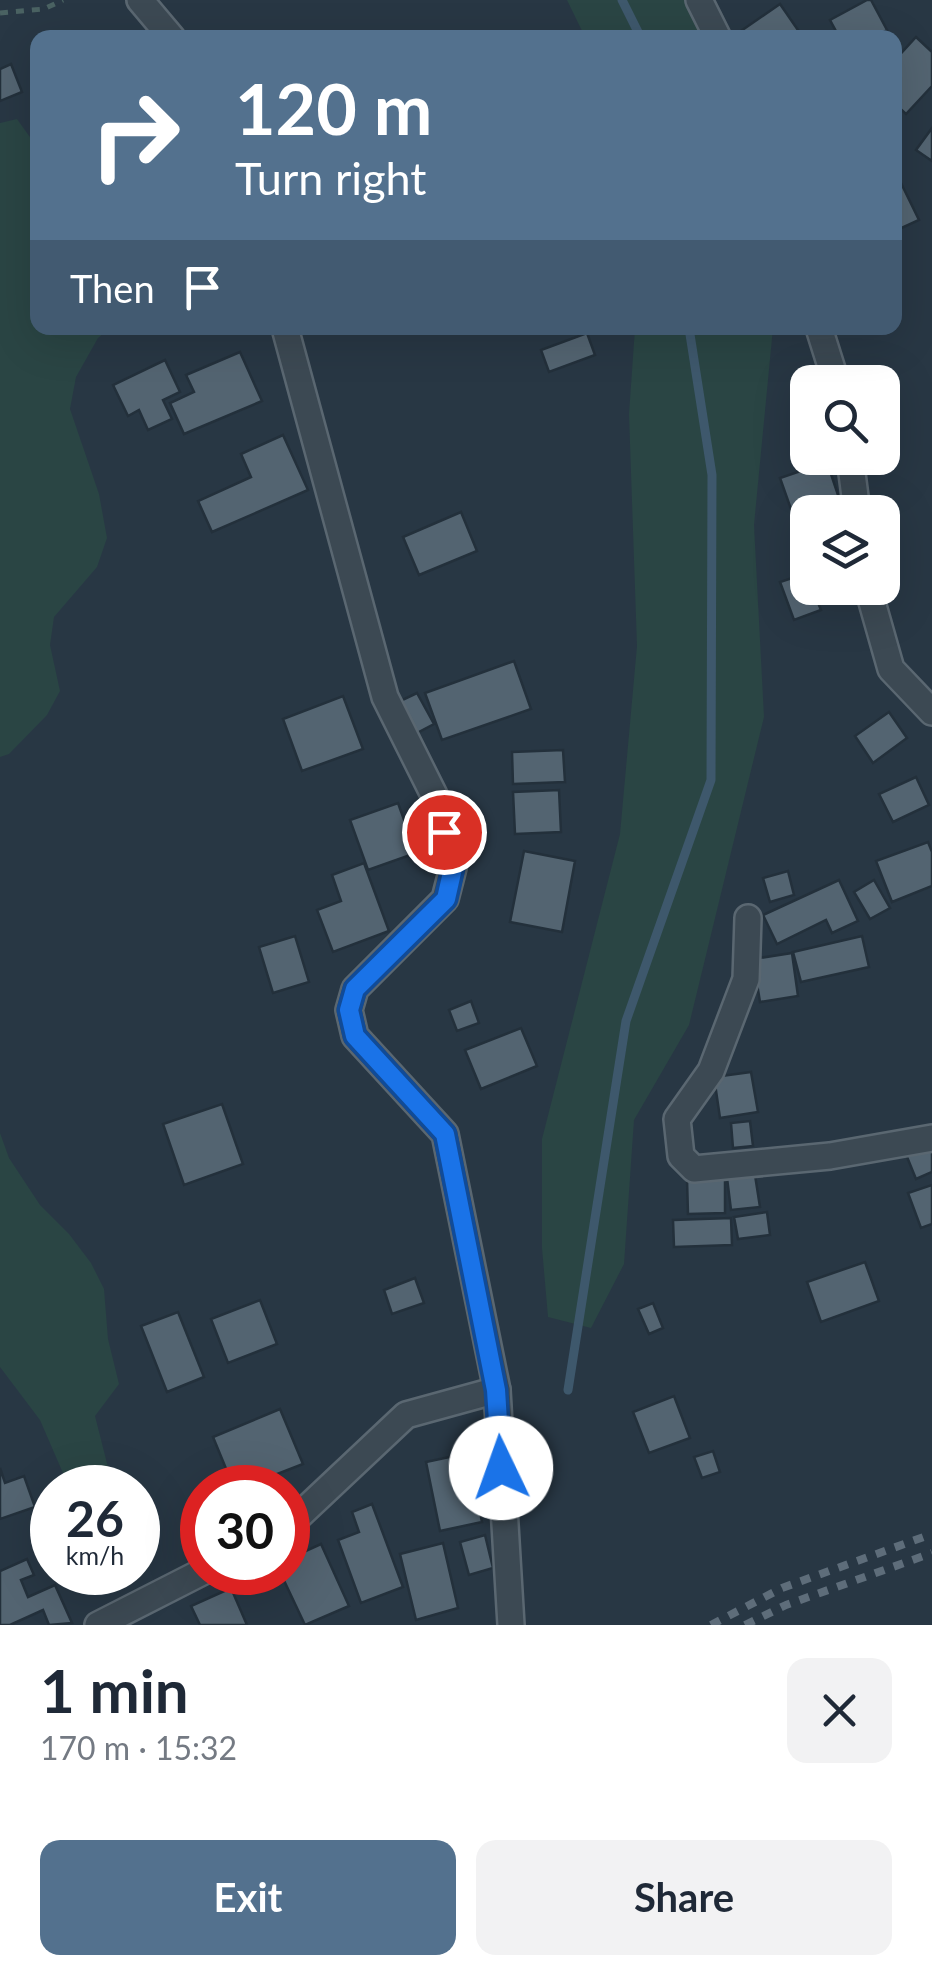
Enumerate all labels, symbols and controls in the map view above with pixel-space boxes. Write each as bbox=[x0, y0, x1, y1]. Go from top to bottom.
text: 120 m bbox=[235, 66, 432, 150]
icon: right bbox=[70, 70, 200, 200]
text: Turn right bbox=[235, 151, 426, 205]
icon: arrive bbox=[175, 260, 230, 315]
text: Then bbox=[70, 265, 155, 311]
map controls bbox=[790, 365, 900, 605]
button: search bbox=[790, 365, 900, 475]
button: layers bbox=[790, 495, 900, 605]
pin bbox=[402, 790, 487, 875]
icon: arrive bbox=[417, 805, 472, 860]
position arrow bbox=[449, 1416, 553, 1520]
speed limit sign: 30 bbox=[180, 1465, 310, 1595]
text: 26 bbox=[66, 1488, 124, 1548]
text: km/h bbox=[66, 1540, 124, 1570]
text: 1 min bbox=[40, 1654, 189, 1726]
button: close bbox=[787, 1658, 892, 1763]
text: 170 m · 15:32 bbox=[40, 1728, 237, 1767]
button: Exit bbox=[40, 1840, 456, 1955]
button: Share bbox=[476, 1840, 892, 1955]

